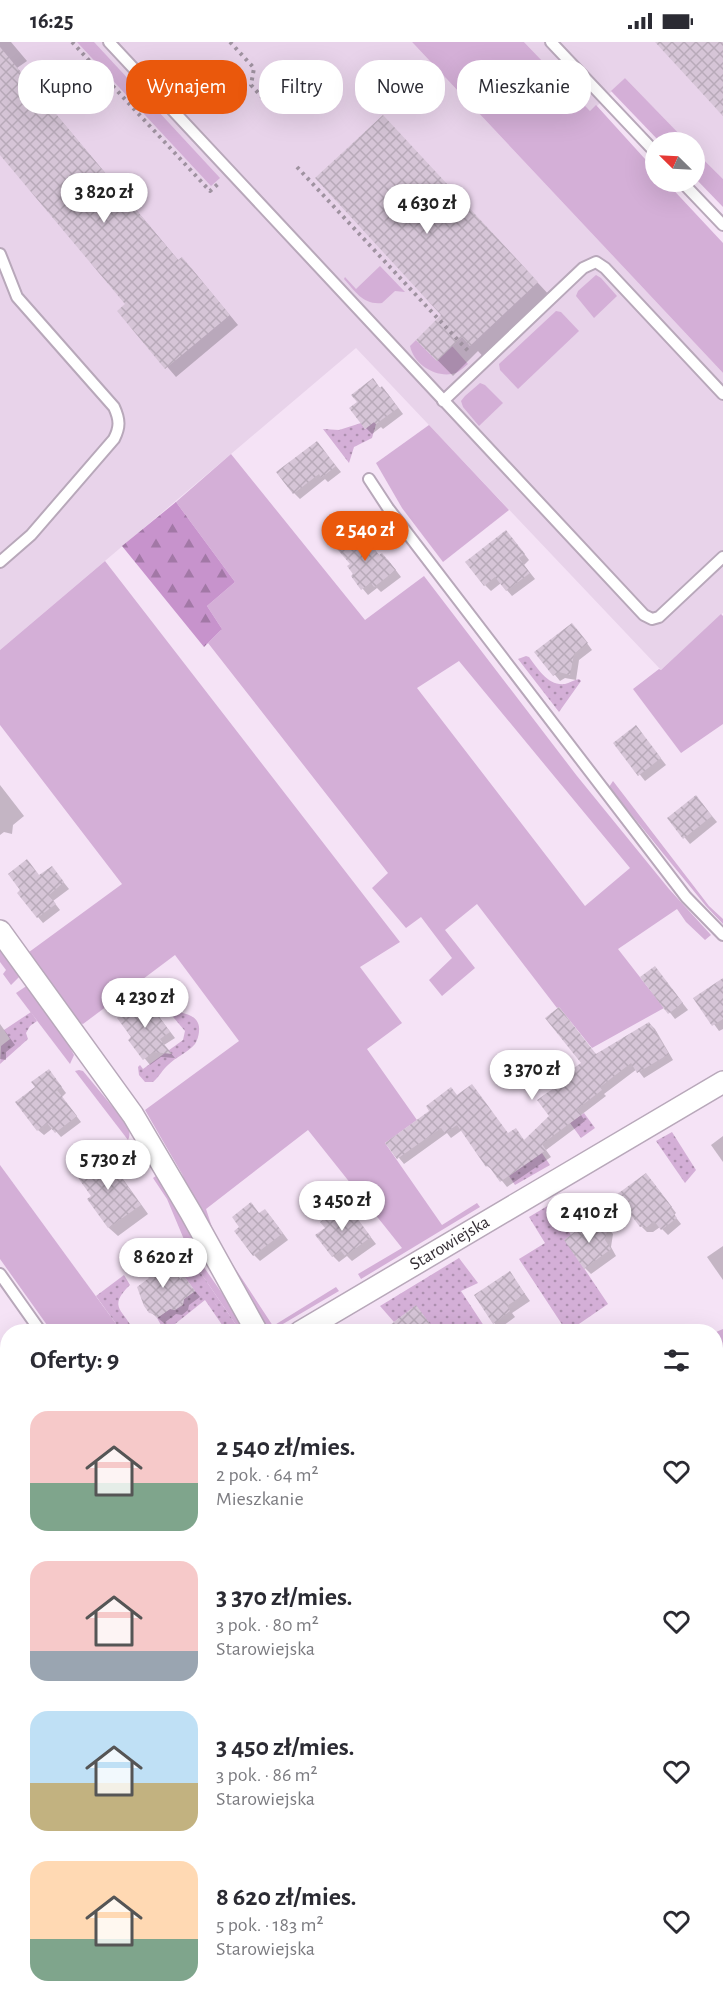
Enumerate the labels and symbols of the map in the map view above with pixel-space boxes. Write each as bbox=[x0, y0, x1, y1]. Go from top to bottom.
north arrow bbox=[645, 132, 705, 192]
pin: 3 820 zł bbox=[42, 173, 166, 224]
pin: 4 630 zł bbox=[365, 184, 489, 235]
pin: 2 540 zł bbox=[303, 511, 427, 562]
pin: 4 230 zł bbox=[83, 978, 207, 1029]
pin: 3 370 zł bbox=[470, 1050, 594, 1101]
pin: 5 730 zł bbox=[46, 1140, 170, 1191]
pin: 3 450 zł bbox=[280, 1181, 404, 1232]
pin: 2 410 zł bbox=[527, 1193, 651, 1244]
street label: Starowiejska bbox=[407, 1213, 493, 1274]
pin: 8 620 zł bbox=[101, 1238, 225, 1289]

